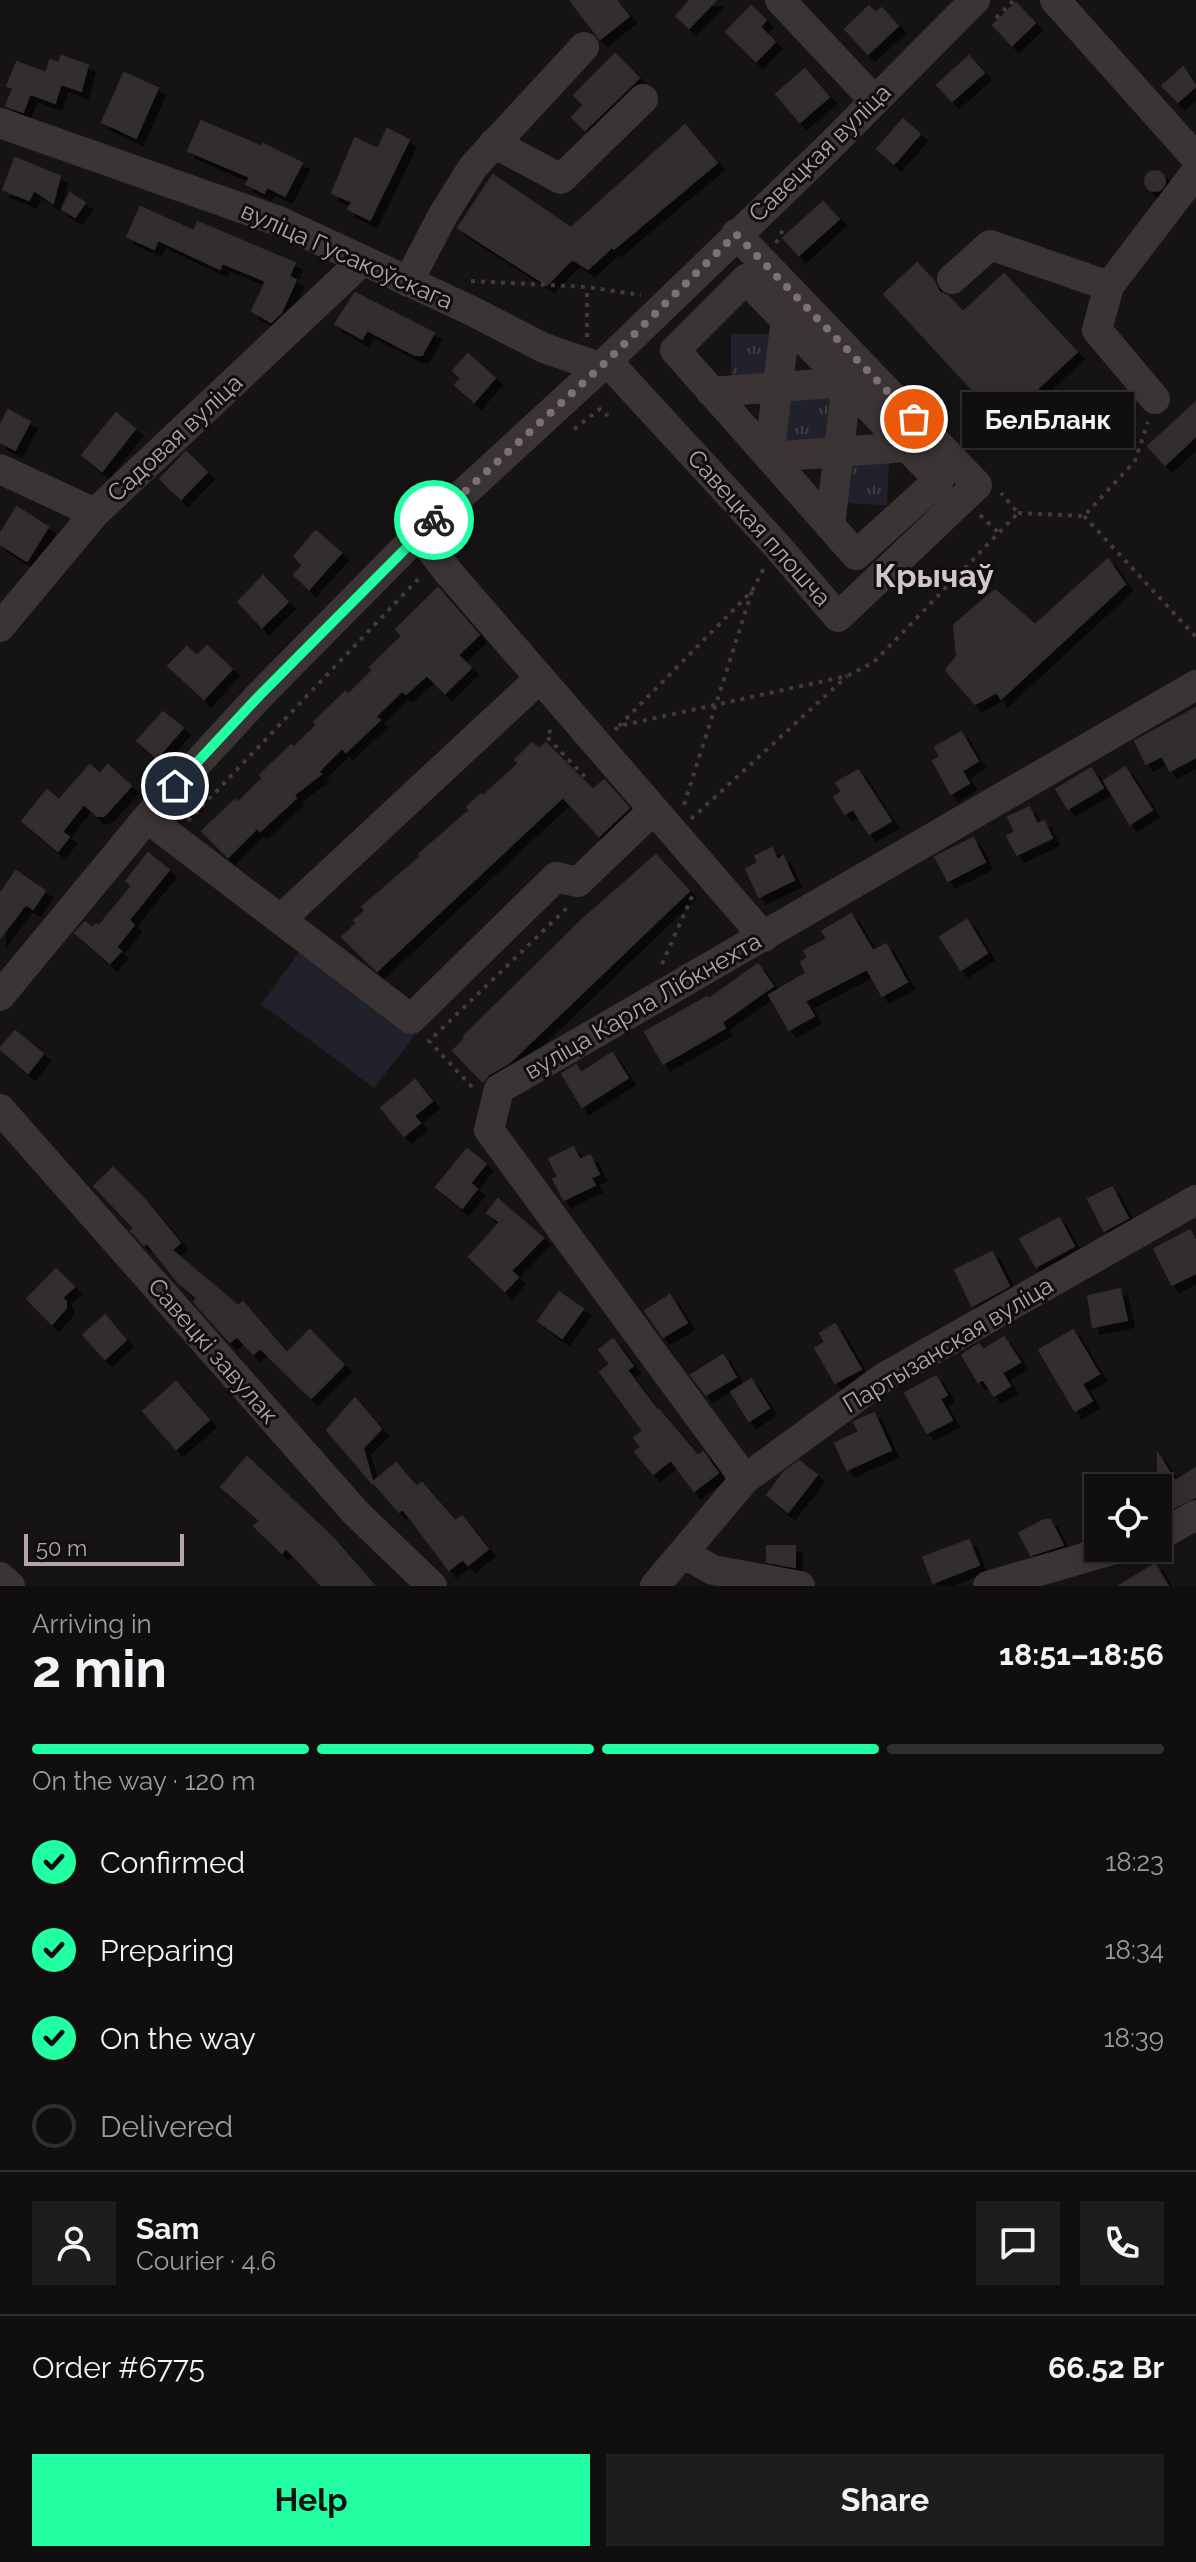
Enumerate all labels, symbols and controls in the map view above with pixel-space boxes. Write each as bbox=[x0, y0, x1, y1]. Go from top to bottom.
street label: Савецкая вуліца bbox=[743, 78, 897, 228]
street label: вуліца Гусакоўскага bbox=[237, 196, 458, 315]
street label: Садовая вуліца bbox=[101, 368, 248, 508]
pin bbox=[880, 385, 948, 453]
callout: БелБланк bbox=[962, 391, 1134, 447]
icon: bag bbox=[892, 397, 936, 441]
text: БелБланк bbox=[985, 405, 1111, 435]
street label: Савецкая плошча bbox=[681, 443, 837, 612]
courier bbox=[394, 480, 474, 560]
icon: bike bbox=[412, 498, 456, 542]
district label: Крычаў bbox=[874, 557, 994, 594]
pin bbox=[141, 752, 209, 820]
icon: home bbox=[153, 764, 197, 808]
street label: вуліца Карла Лібкнехта bbox=[519, 926, 766, 1085]
street label: Партызанская вуліца bbox=[837, 1270, 1058, 1419]
street label: Савецкі завулак bbox=[142, 1272, 284, 1429]
map controls bbox=[1084, 1474, 1172, 1562]
button: locate bbox=[1084, 1474, 1172, 1562]
scale bar bbox=[24, 1530, 184, 1566]
text: 50 m bbox=[36, 1535, 87, 1561]
text: Arriving in bbox=[32, 1609, 152, 1639]
text: 18:51–18:56 bbox=[999, 1637, 1164, 1672]
text: 2 min bbox=[32, 1638, 167, 1699]
text: On the way · 120 m bbox=[32, 1766, 256, 1796]
icon: check bbox=[32, 1840, 76, 1884]
text: Confirmed bbox=[100, 1845, 245, 1880]
text: 18:23 bbox=[1105, 1847, 1164, 1877]
icon: check bbox=[32, 1928, 76, 1972]
text: Preparing bbox=[100, 1933, 234, 1968]
text: 18:34 bbox=[1104, 1935, 1164, 1965]
icon: check bbox=[32, 2016, 76, 2060]
text: On the way bbox=[100, 2021, 256, 2056]
text: 18:39 bbox=[1103, 2023, 1164, 2053]
text: Delivered bbox=[100, 2109, 233, 2144]
button: person bbox=[32, 2201, 116, 2285]
button: chat bbox=[976, 2201, 1060, 2285]
button: phone bbox=[1080, 2201, 1164, 2285]
text: Sam bbox=[136, 2211, 199, 2246]
text: Courier · 4.6 bbox=[136, 2246, 276, 2276]
text: Order #6775 bbox=[32, 2350, 205, 2385]
text: 66.52 Br bbox=[1048, 2350, 1164, 2385]
button: Help bbox=[32, 2454, 590, 2546]
button: Share bbox=[606, 2454, 1164, 2546]

